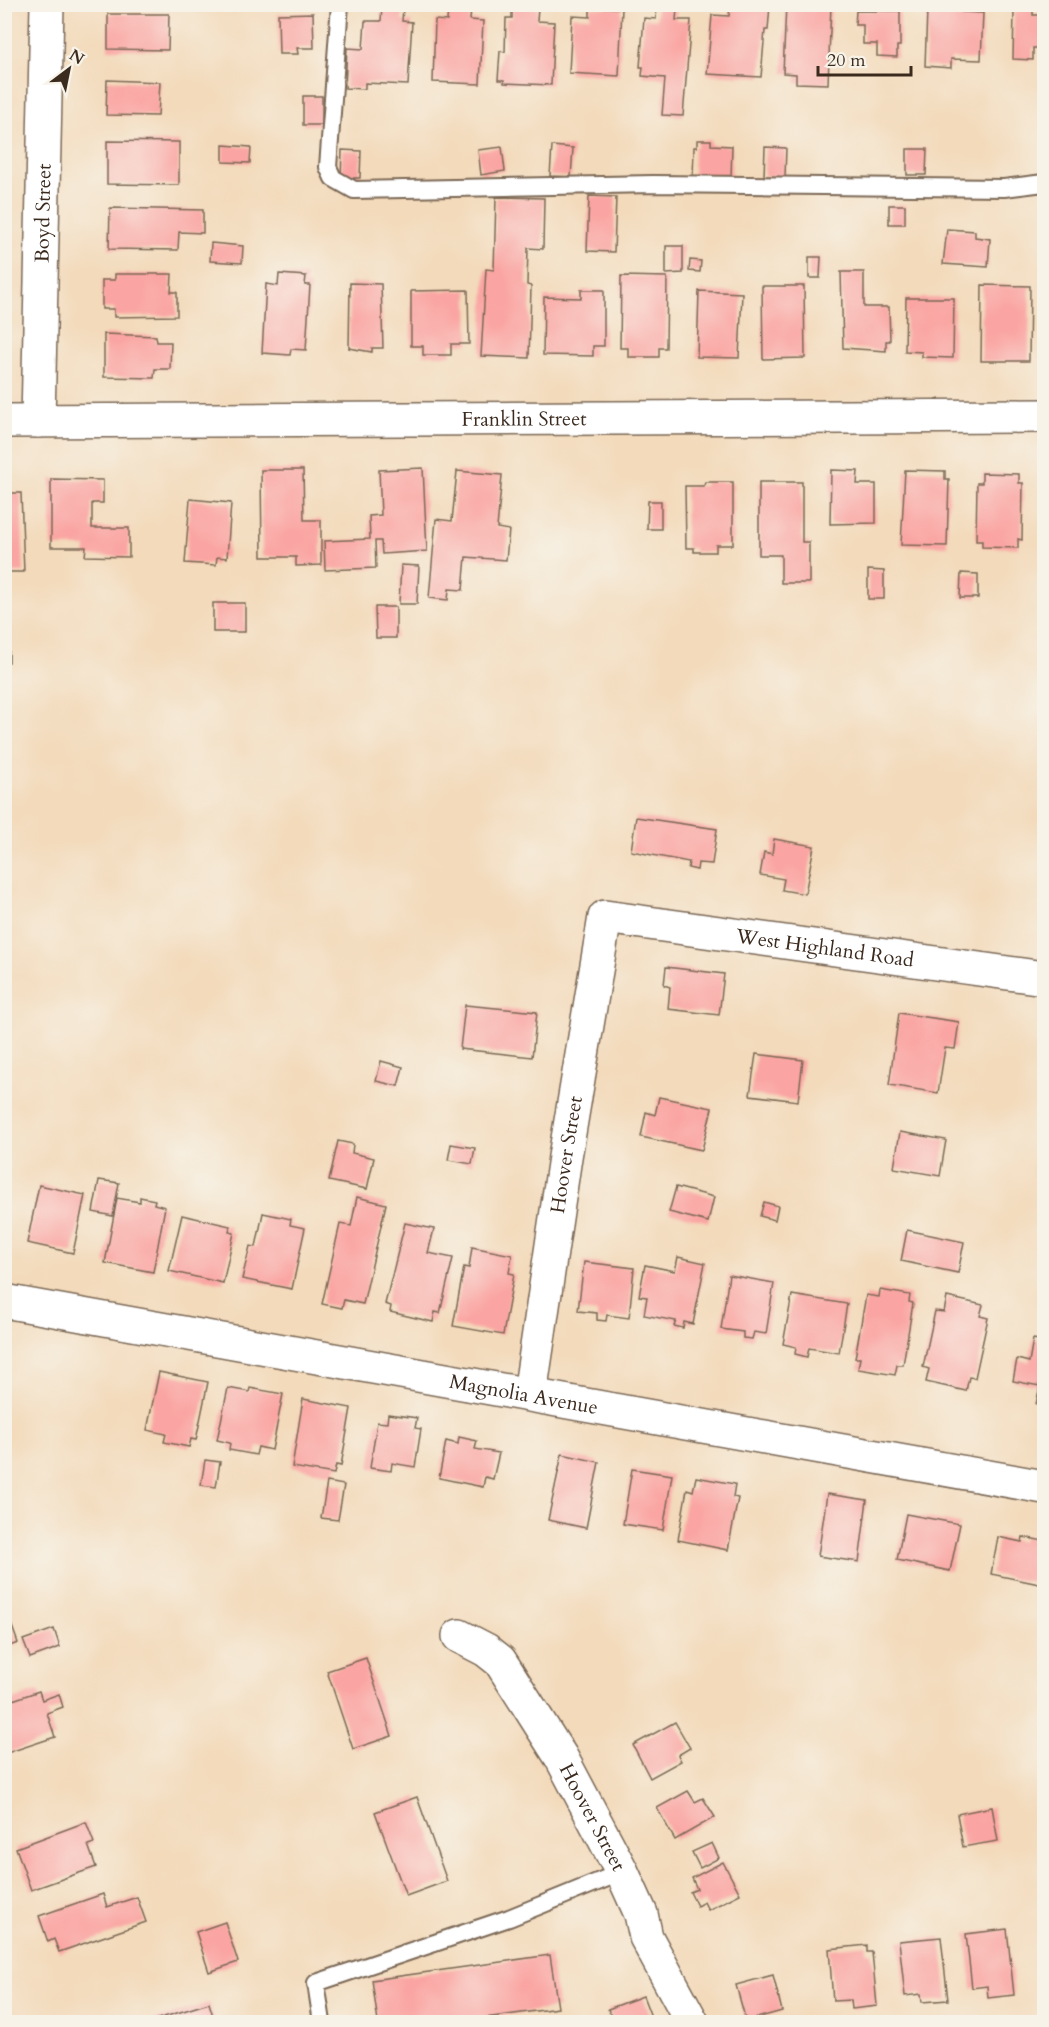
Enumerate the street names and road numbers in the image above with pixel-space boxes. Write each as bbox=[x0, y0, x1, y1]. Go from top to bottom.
street label: Boyd Street bbox=[28, 163, 58, 263]
street label: Franklin Street bbox=[461, 405, 587, 433]
street label: West Highland Road bbox=[733, 922, 916, 974]
street label: Hoover Street bbox=[544, 1093, 589, 1215]
street label: Magnolia Avenue bbox=[447, 1368, 600, 1421]
street label: Hoover Street bbox=[553, 1759, 632, 1877]

